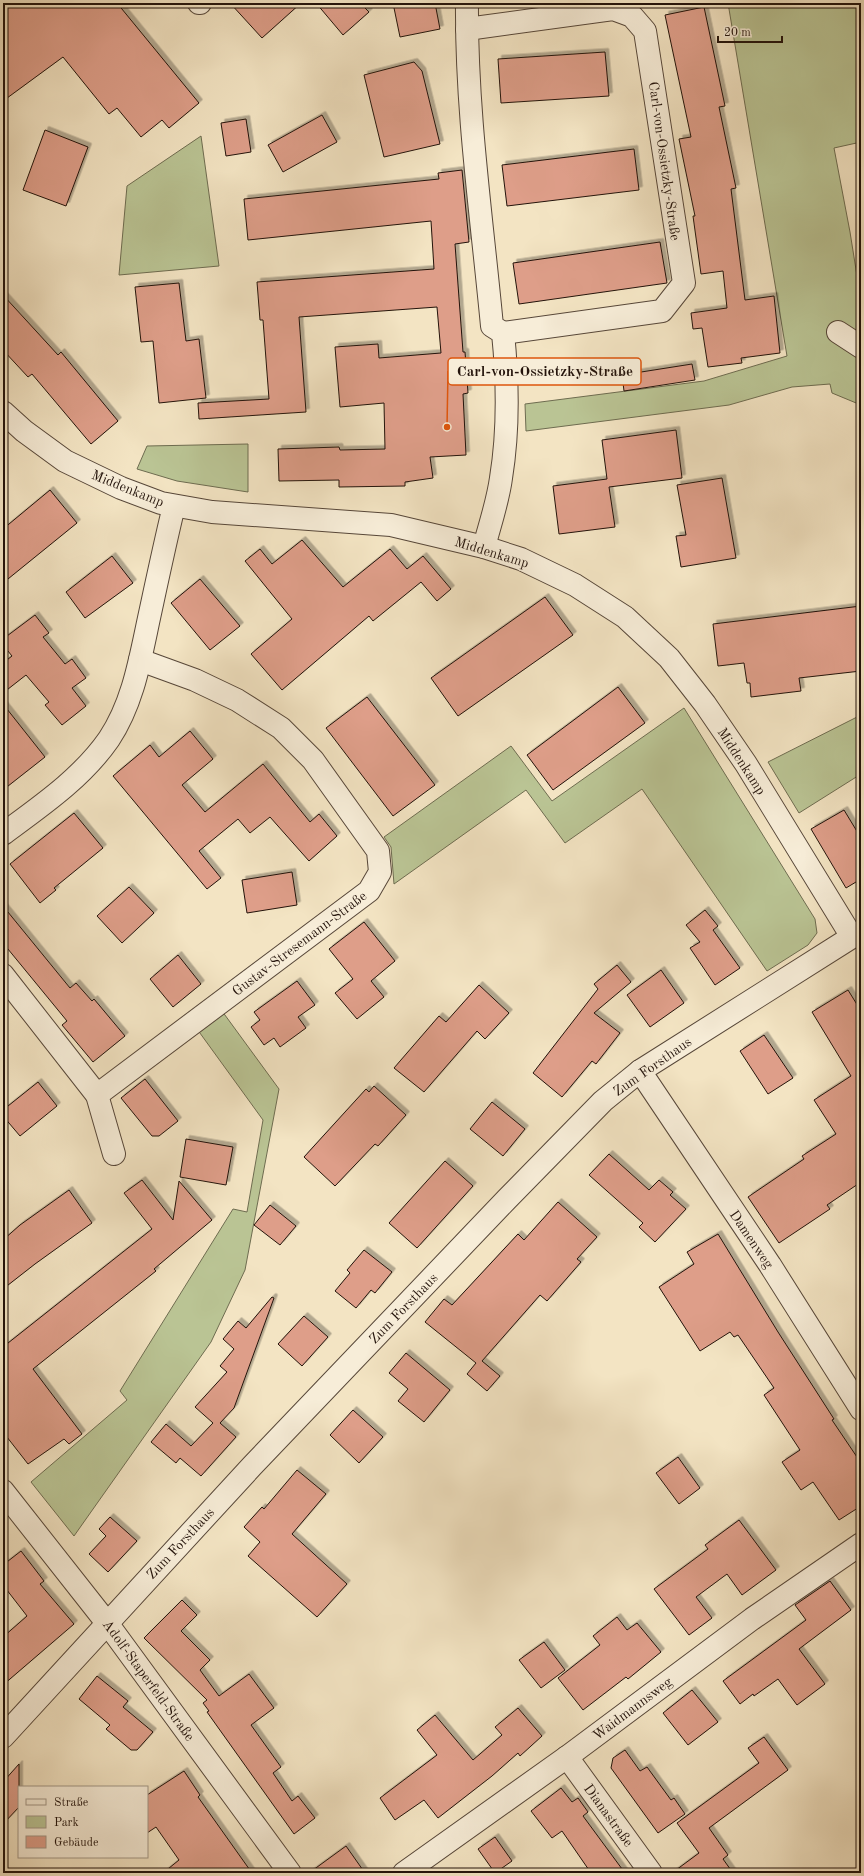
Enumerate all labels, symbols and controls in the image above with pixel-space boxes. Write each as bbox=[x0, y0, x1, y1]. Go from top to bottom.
scale bar bbox=[718, 18, 782, 44]
text: 20 m bbox=[724, 27, 751, 39]
street label: Carl-von-Ossietzky-Straße bbox=[646, 81, 682, 242]
callout: Carl-von-Ossietzky-Straße bbox=[448, 358, 641, 385]
text: Carl-von-Ossietzky-Straße bbox=[457, 365, 633, 380]
street label: Middenkamp bbox=[89, 468, 166, 510]
street label: Middenkamp bbox=[453, 535, 530, 571]
street label: Middenkamp bbox=[714, 726, 768, 798]
street label: Gustav-Stresemann-Straße bbox=[230, 889, 369, 999]
street label: Zum Forsthaus bbox=[611, 1035, 694, 1099]
street label: Damenweg bbox=[727, 1208, 776, 1272]
street label: Zum Forsthaus bbox=[367, 1271, 441, 1347]
street label: Zum Forsthaus bbox=[144, 1505, 217, 1582]
street label: Adolf-Staperfeld-Straße bbox=[100, 1617, 197, 1744]
street label: Waidmannsweg bbox=[590, 1674, 675, 1743]
street label: Dianastraße bbox=[581, 1782, 635, 1849]
legend bbox=[18, 1786, 148, 1858]
text: Straße bbox=[54, 1797, 89, 1809]
text: Park bbox=[54, 1817, 79, 1829]
text: Gebäude bbox=[54, 1837, 99, 1849]

